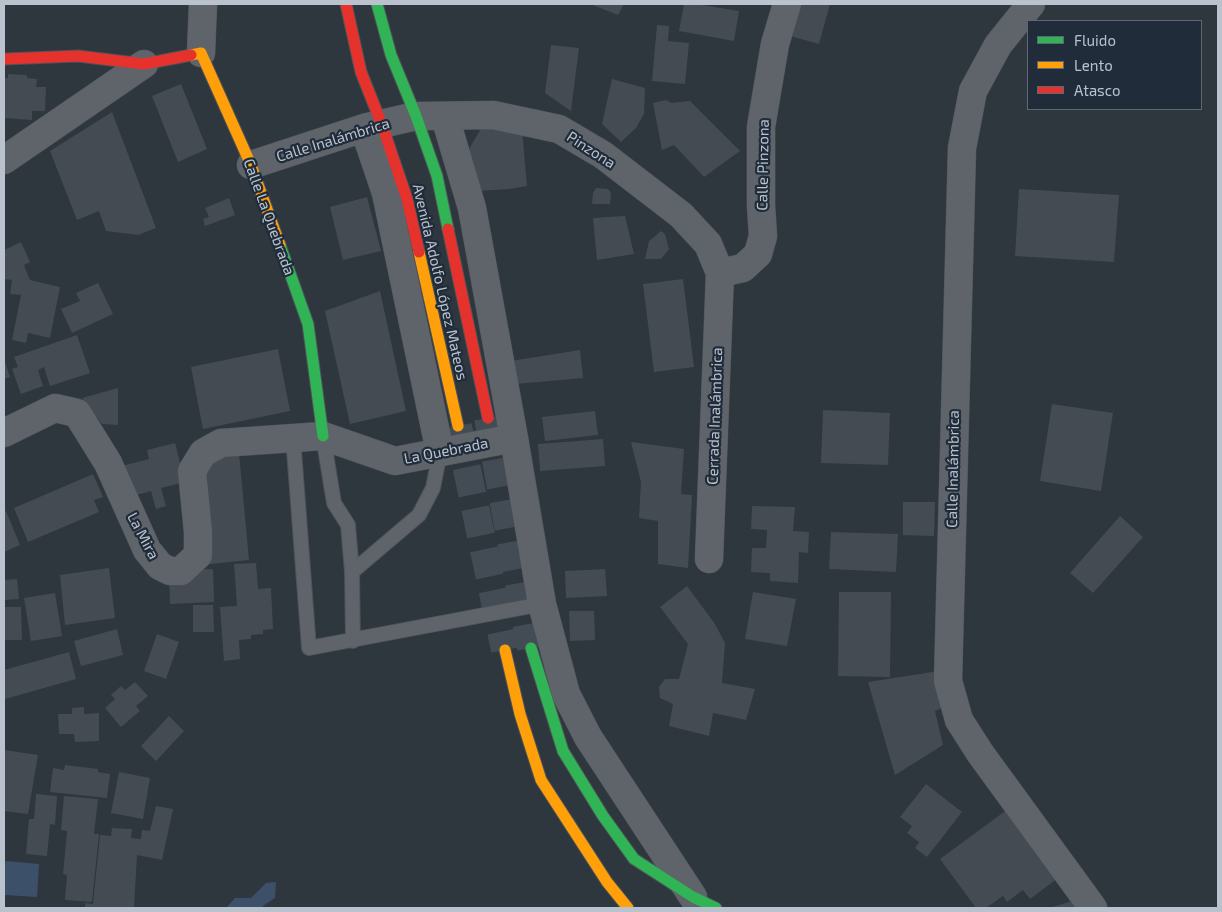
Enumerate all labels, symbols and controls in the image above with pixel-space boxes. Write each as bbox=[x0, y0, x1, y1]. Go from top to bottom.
legend bbox=[1027, 20, 1202, 110]
text: Fluido bbox=[1074, 31, 1116, 49]
text: Lento bbox=[1074, 56, 1113, 74]
text: Atasco bbox=[1074, 81, 1120, 99]
street label: Calle Inalámbrica bbox=[274, 114, 392, 166]
street label: Calle Pinzona bbox=[753, 119, 773, 211]
street label: Pinzona bbox=[563, 128, 619, 172]
street label: Calle La Quebrada bbox=[240, 156, 298, 278]
street label: Avenida Adolfo López Mateos bbox=[409, 182, 471, 382]
street label: Cerrada Inalámbrica bbox=[704, 347, 726, 485]
street label: Calle Inalámbrica bbox=[943, 410, 963, 528]
street label: La Quebrada bbox=[402, 434, 490, 468]
street label: La Mira bbox=[123, 510, 163, 562]

